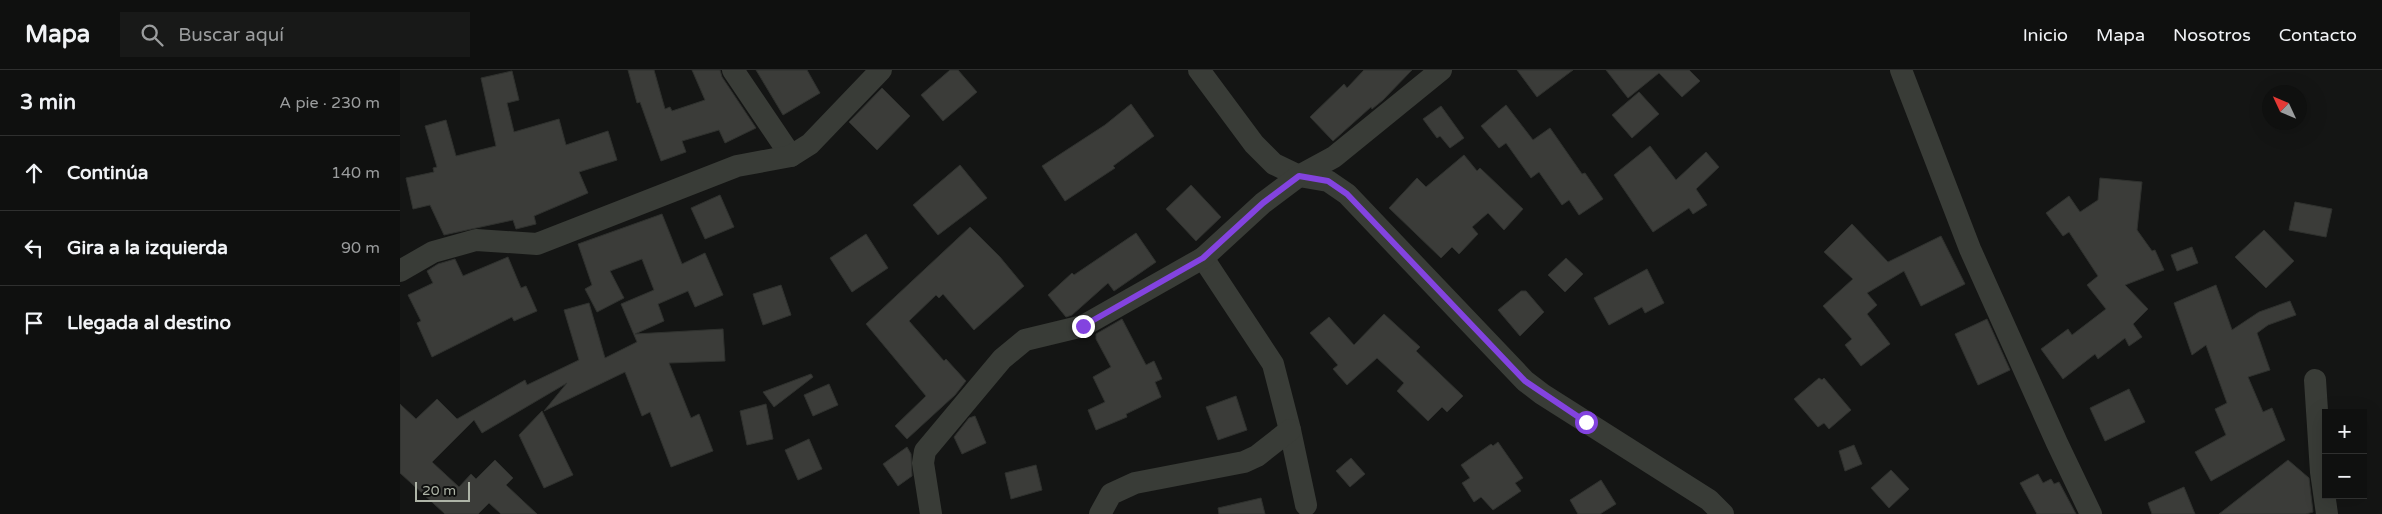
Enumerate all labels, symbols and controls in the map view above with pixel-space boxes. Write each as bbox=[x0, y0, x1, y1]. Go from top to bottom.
search box bbox=[120, 12, 470, 57]
text: Mapa bbox=[25, 20, 90, 49]
icon: search bbox=[138, 21, 166, 49]
text: Buscar aquí bbox=[178, 24, 284, 46]
text: Inicio bbox=[2023, 24, 2068, 46]
text: Mapa bbox=[2096, 24, 2145, 46]
text: Nosotros bbox=[2173, 24, 2251, 46]
text: Contacto bbox=[2279, 24, 2357, 46]
north arrow bbox=[2262, 85, 2307, 130]
text: 3 min bbox=[20, 90, 76, 115]
text: A pie · 230 m bbox=[279, 93, 380, 113]
icon: ahead bbox=[20, 159, 48, 187]
text: Continúa bbox=[67, 162, 149, 184]
text: 140 m bbox=[331, 163, 380, 183]
icon: left bbox=[20, 234, 48, 262]
text: Gira a la izquierda bbox=[67, 237, 228, 259]
text: 90 m bbox=[341, 238, 380, 258]
icon: arrive bbox=[20, 309, 48, 337]
text: Llegada al destino bbox=[67, 312, 231, 334]
route end bbox=[1072, 315, 1095, 338]
map controls bbox=[2322, 409, 2367, 499]
button: + bbox=[2322, 409, 2367, 454]
route start bbox=[1575, 411, 1598, 434]
button: − bbox=[2322, 454, 2367, 499]
scale bar bbox=[415, 479, 470, 502]
text: 20 m bbox=[422, 482, 456, 499]

